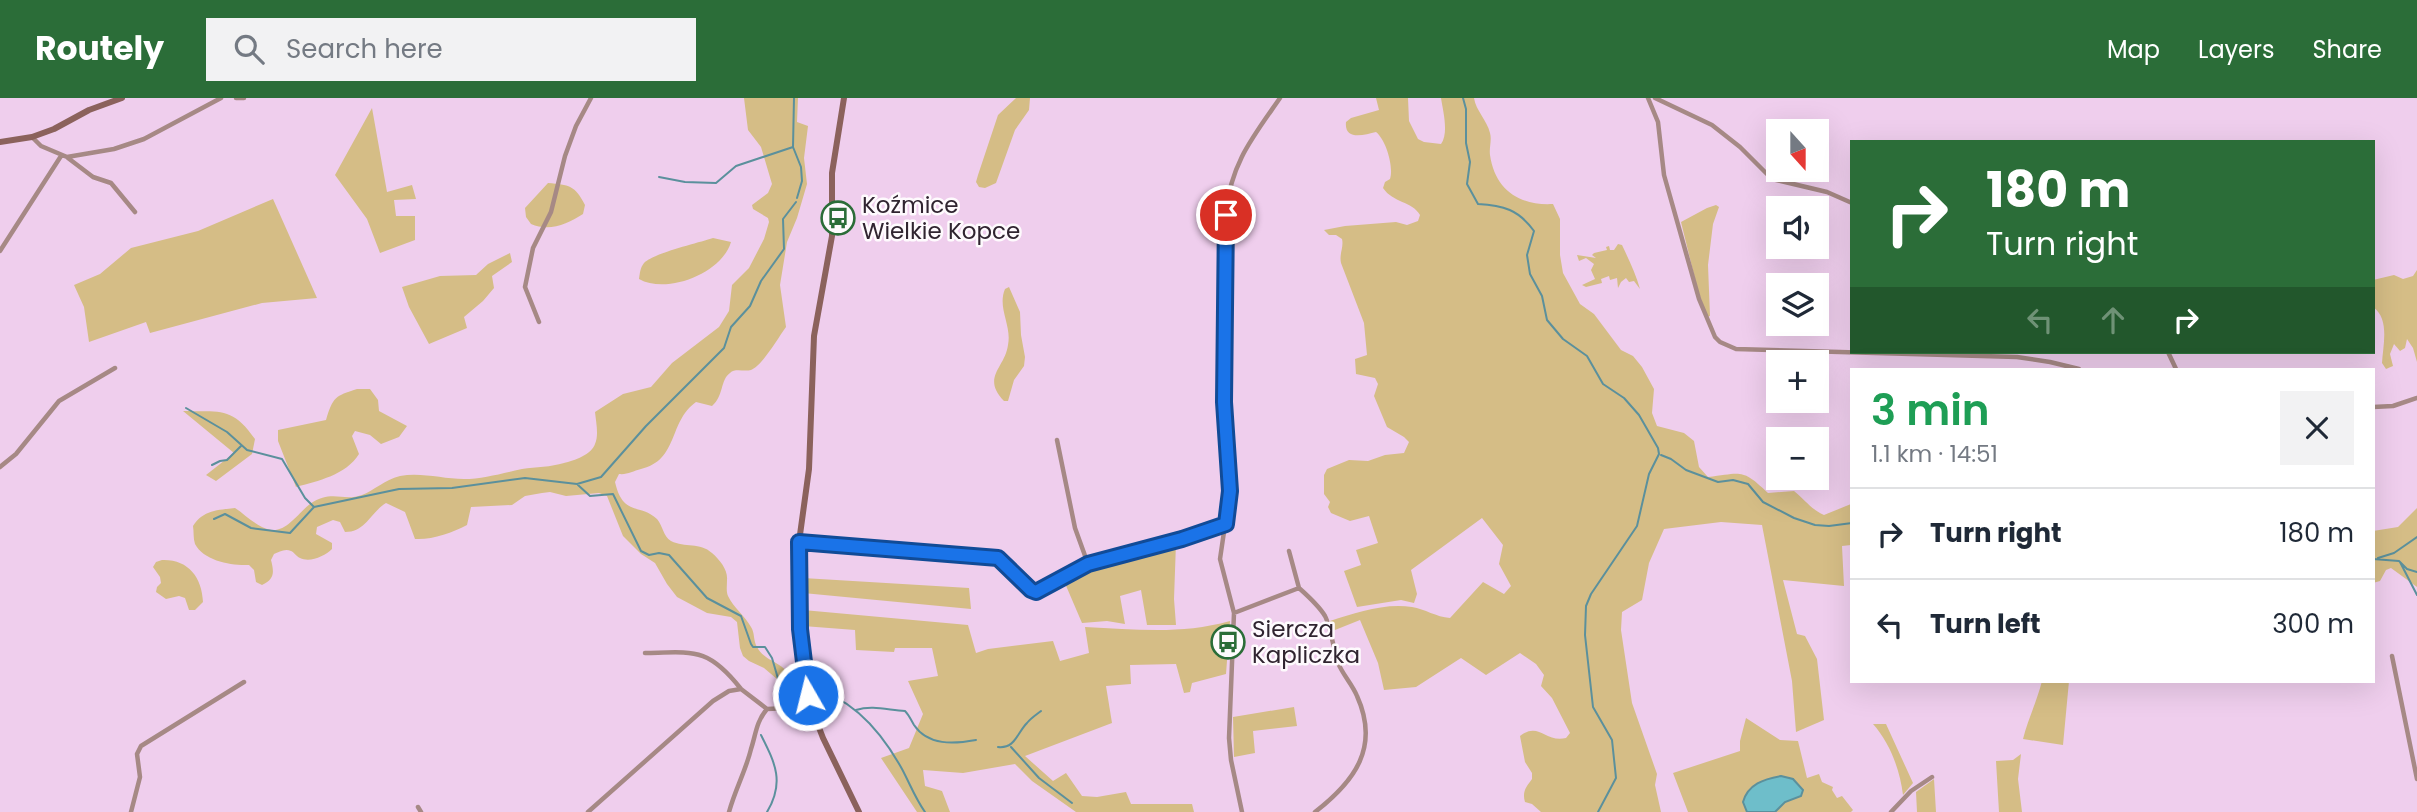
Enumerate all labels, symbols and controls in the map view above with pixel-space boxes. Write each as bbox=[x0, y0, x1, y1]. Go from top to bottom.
search box bbox=[206, 18, 696, 81]
text: Routely bbox=[35, 25, 164, 72]
icon: search bbox=[230, 30, 268, 68]
text: Search here bbox=[286, 31, 443, 67]
text: Map bbox=[2107, 33, 2160, 66]
text: Layers bbox=[2198, 33, 2274, 66]
text: Share bbox=[2312, 33, 2382, 66]
north arrow bbox=[1766, 119, 1829, 182]
map controls bbox=[1766, 119, 1829, 490]
text: 180 m bbox=[1986, 156, 2130, 224]
icon: right bbox=[1871, 168, 1962, 259]
pin bbox=[1196, 185, 1256, 245]
place label: Koźmice Wielkie Kopce bbox=[862, 189, 1020, 247]
icon: arrive bbox=[1207, 196, 1245, 234]
button: sound bbox=[1766, 196, 1829, 259]
bus stop icon: Koźmice Wielkie Kopce bbox=[819, 199, 857, 237]
text: Turn right bbox=[1986, 221, 2138, 266]
button: layers bbox=[1766, 273, 1829, 336]
icon: left bbox=[2021, 301, 2059, 339]
icon: ahead bbox=[2094, 301, 2132, 339]
icon: right bbox=[2167, 301, 2205, 339]
button: + bbox=[1766, 350, 1829, 413]
text: 3 min bbox=[1871, 381, 1990, 440]
button: close bbox=[2280, 391, 2354, 465]
button: − bbox=[1766, 427, 1829, 490]
text: 1.1 km · 14:51 bbox=[1871, 438, 1998, 470]
icon: right bbox=[1871, 515, 1909, 553]
text: Turn right bbox=[1930, 515, 2062, 551]
text: 180 m bbox=[2279, 515, 2354, 551]
icon: left bbox=[1871, 606, 1909, 644]
text: Turn left bbox=[1930, 606, 2041, 642]
text: 300 m bbox=[2272, 606, 2354, 642]
place label: Siercza Kapliczka bbox=[1252, 613, 1360, 671]
bus stop icon: Siercza Kapliczka bbox=[1209, 623, 1247, 661]
position arrow bbox=[771, 658, 845, 732]

